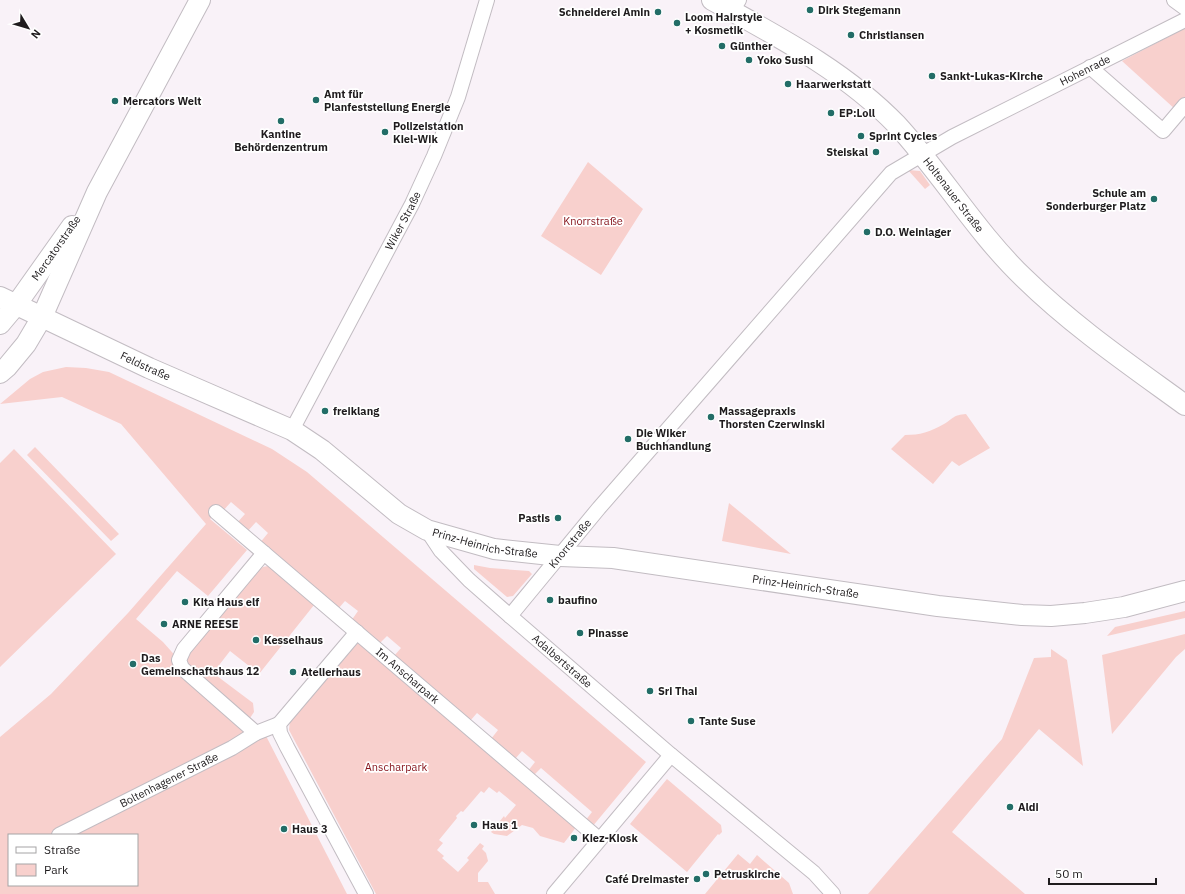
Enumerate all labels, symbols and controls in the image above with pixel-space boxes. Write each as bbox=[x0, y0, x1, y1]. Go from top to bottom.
place label: Dirk Stegemann bbox=[818, 3, 901, 17]
place label: Schneiderei Amin bbox=[559, 5, 650, 19]
marker: Dirk Stegemann bbox=[805, 5, 815, 15]
marker: Schneiderei Amin bbox=[653, 7, 663, 17]
north arrow bbox=[8, 8, 48, 48]
place label: Loom Hairstyle + Kosmetik bbox=[685, 10, 762, 37]
marker: Loom Hairstyle + Kosmetik bbox=[672, 18, 682, 28]
text: N bbox=[28, 27, 44, 42]
place label: Christiansen bbox=[859, 28, 924, 42]
marker: Christiansen bbox=[846, 30, 856, 40]
place label: Günther bbox=[730, 39, 773, 53]
marker: Günther bbox=[717, 41, 727, 51]
street label: Hohenrade bbox=[1057, 52, 1113, 89]
place label: Yoko Sushi bbox=[757, 53, 813, 67]
marker: Yoko Sushi bbox=[744, 55, 754, 65]
place label: Sankt-Lukas-Kirche bbox=[940, 69, 1043, 83]
marker: Sankt-Lukas-Kirche bbox=[927, 71, 937, 81]
place label: Haarwerkstatt bbox=[796, 77, 871, 91]
marker: Haarwerkstatt bbox=[783, 79, 793, 89]
place label: Amt für Planfeststellung Energie bbox=[324, 87, 450, 114]
place label: Mercators Welt bbox=[123, 94, 202, 108]
marker: Amt für Planfeststellung Energie bbox=[311, 95, 321, 105]
marker: Mercators Welt bbox=[110, 96, 120, 106]
place label: EP:Loll bbox=[839, 106, 876, 120]
marker: EP:Loll bbox=[826, 108, 836, 118]
marker: Kantine Behördenzentrum bbox=[276, 116, 286, 126]
place label: Polizeistation Kiel-Wik bbox=[393, 119, 464, 146]
place label: Kantine Behördenzentrum bbox=[234, 127, 328, 154]
marker: Polizeistation Kiel-Wik bbox=[380, 127, 390, 137]
place label: Sprint Cycles bbox=[869, 129, 938, 143]
marker: Sprint Cycles bbox=[856, 131, 866, 141]
place label: Steiskal bbox=[826, 145, 869, 159]
marker: Steiskal bbox=[871, 147, 881, 157]
street label: Holtenauer Straße bbox=[920, 154, 987, 235]
place label: Schule am Sonderburger Platz bbox=[1046, 186, 1146, 213]
street label: Wiker Straße bbox=[382, 189, 424, 252]
marker: Schule am Sonderburger Platz bbox=[1149, 194, 1159, 204]
street label: Mercatorstraße bbox=[28, 213, 84, 283]
park label: Knorrstraße bbox=[563, 214, 623, 228]
place label: D.O. Weinlager bbox=[875, 225, 952, 239]
marker: D.O. Weinlager bbox=[862, 227, 872, 237]
street label: Feldstraße bbox=[118, 348, 173, 383]
place label: freiklang bbox=[333, 404, 380, 418]
place label: Massagepraxis Thorsten Czerwinski bbox=[719, 404, 825, 431]
marker: freiklang bbox=[320, 406, 330, 416]
marker: Massagepraxis Thorsten Czerwinski bbox=[706, 412, 716, 422]
place label: Die Wiker Buchhandlung bbox=[636, 426, 712, 453]
marker: Die Wiker Buchhandlung bbox=[623, 434, 633, 444]
place label: Pastis bbox=[518, 511, 550, 525]
marker: Pastis bbox=[553, 513, 563, 523]
street label: Knorrstraße bbox=[545, 516, 594, 571]
street label: Prinz-Heinrich-Straße bbox=[431, 525, 538, 561]
street label: Prinz-Heinrich-Straße bbox=[751, 572, 860, 601]
place label: baufino bbox=[558, 593, 597, 607]
place label: Kita Haus elf bbox=[193, 595, 259, 609]
marker: baufino bbox=[545, 595, 555, 605]
marker: Kita Haus elf bbox=[180, 597, 190, 607]
place label: ARNE REESE bbox=[172, 617, 239, 631]
marker: ARNE REESE bbox=[159, 619, 169, 629]
place label: Pinasse bbox=[588, 626, 628, 640]
marker: Pinasse bbox=[575, 628, 585, 638]
street label: Adalbertstraße bbox=[529, 631, 595, 691]
place label: Kesselhaus bbox=[264, 633, 323, 647]
marker: Kesselhaus bbox=[251, 635, 261, 645]
street label: Im Anscharpark bbox=[373, 645, 442, 707]
place label: Das Gemeinschaftshaus 12 bbox=[141, 651, 260, 678]
marker: Das Gemeinschaftshaus 12 bbox=[128, 659, 138, 669]
place label: Atelierhaus bbox=[301, 665, 361, 679]
marker: Atelierhaus bbox=[288, 667, 298, 677]
place label: Sri Thai bbox=[658, 684, 697, 698]
marker: Sri Thai bbox=[645, 686, 655, 696]
place label: Tante Suse bbox=[699, 714, 756, 728]
marker: Tante Suse bbox=[686, 716, 696, 726]
street label: Boltenhagener Straße bbox=[117, 749, 221, 810]
park label: Anscharpark bbox=[365, 760, 427, 774]
place label: Aldi bbox=[1018, 800, 1039, 814]
marker: Aldi bbox=[1005, 802, 1015, 812]
place label: Haus 1 bbox=[482, 818, 518, 832]
marker: Haus 1 bbox=[469, 820, 479, 830]
place label: Haus 3 bbox=[292, 822, 328, 836]
marker: Haus 3 bbox=[279, 824, 289, 834]
place label: Kiez-Kiosk bbox=[582, 831, 638, 845]
marker: Kiez-Kiosk bbox=[569, 833, 579, 843]
legend bbox=[8, 834, 138, 886]
text: Straße bbox=[44, 842, 81, 857]
scale bar bbox=[1049, 860, 1156, 886]
text: Park bbox=[44, 862, 69, 877]
text: 50 m bbox=[1055, 866, 1083, 881]
place label: Petruskirche bbox=[714, 867, 780, 881]
marker: Petruskirche bbox=[701, 869, 711, 879]
place label: Café Dreimaster bbox=[605, 872, 690, 886]
marker: Café Dreimaster bbox=[692, 874, 702, 884]

